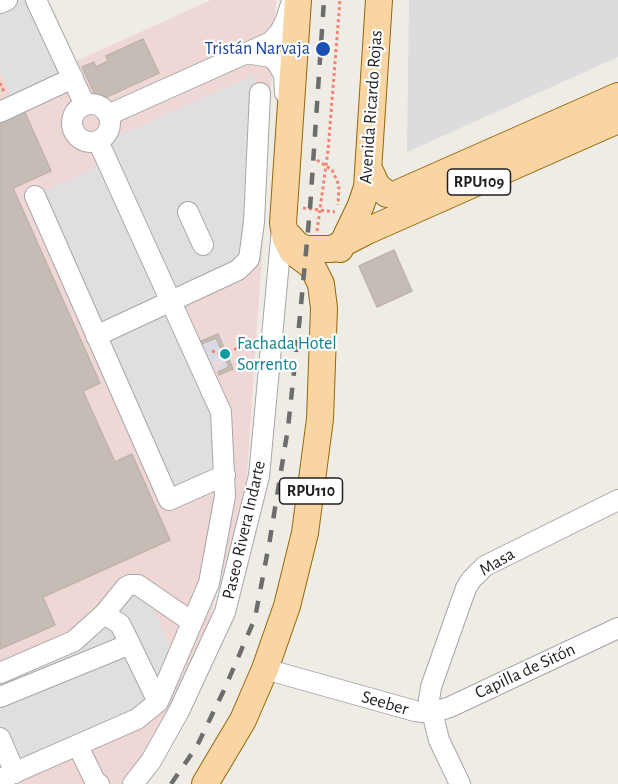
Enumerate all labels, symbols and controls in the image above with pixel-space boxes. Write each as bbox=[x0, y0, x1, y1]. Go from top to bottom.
street label: Avenida Ricardo Rojas bbox=[355, 29, 387, 185]
place label: Tristán Narvaja bbox=[205, 38, 310, 60]
marker: Tristán Narvaja bbox=[314, 40, 332, 58]
road number: RPU109 bbox=[448, 169, 510, 195]
place label: Fachada Hotel Sorrento bbox=[237, 333, 337, 376]
marker: Fachada Hotel Sorrento bbox=[218, 347, 232, 361]
street label: Paseo Rivera Indarte bbox=[218, 458, 270, 602]
road number: RPU110 bbox=[280, 478, 342, 504]
street label: Masa bbox=[475, 543, 519, 581]
street label: Capilla de Sitón bbox=[471, 638, 579, 704]
street label: Seeber bbox=[359, 686, 411, 720]

